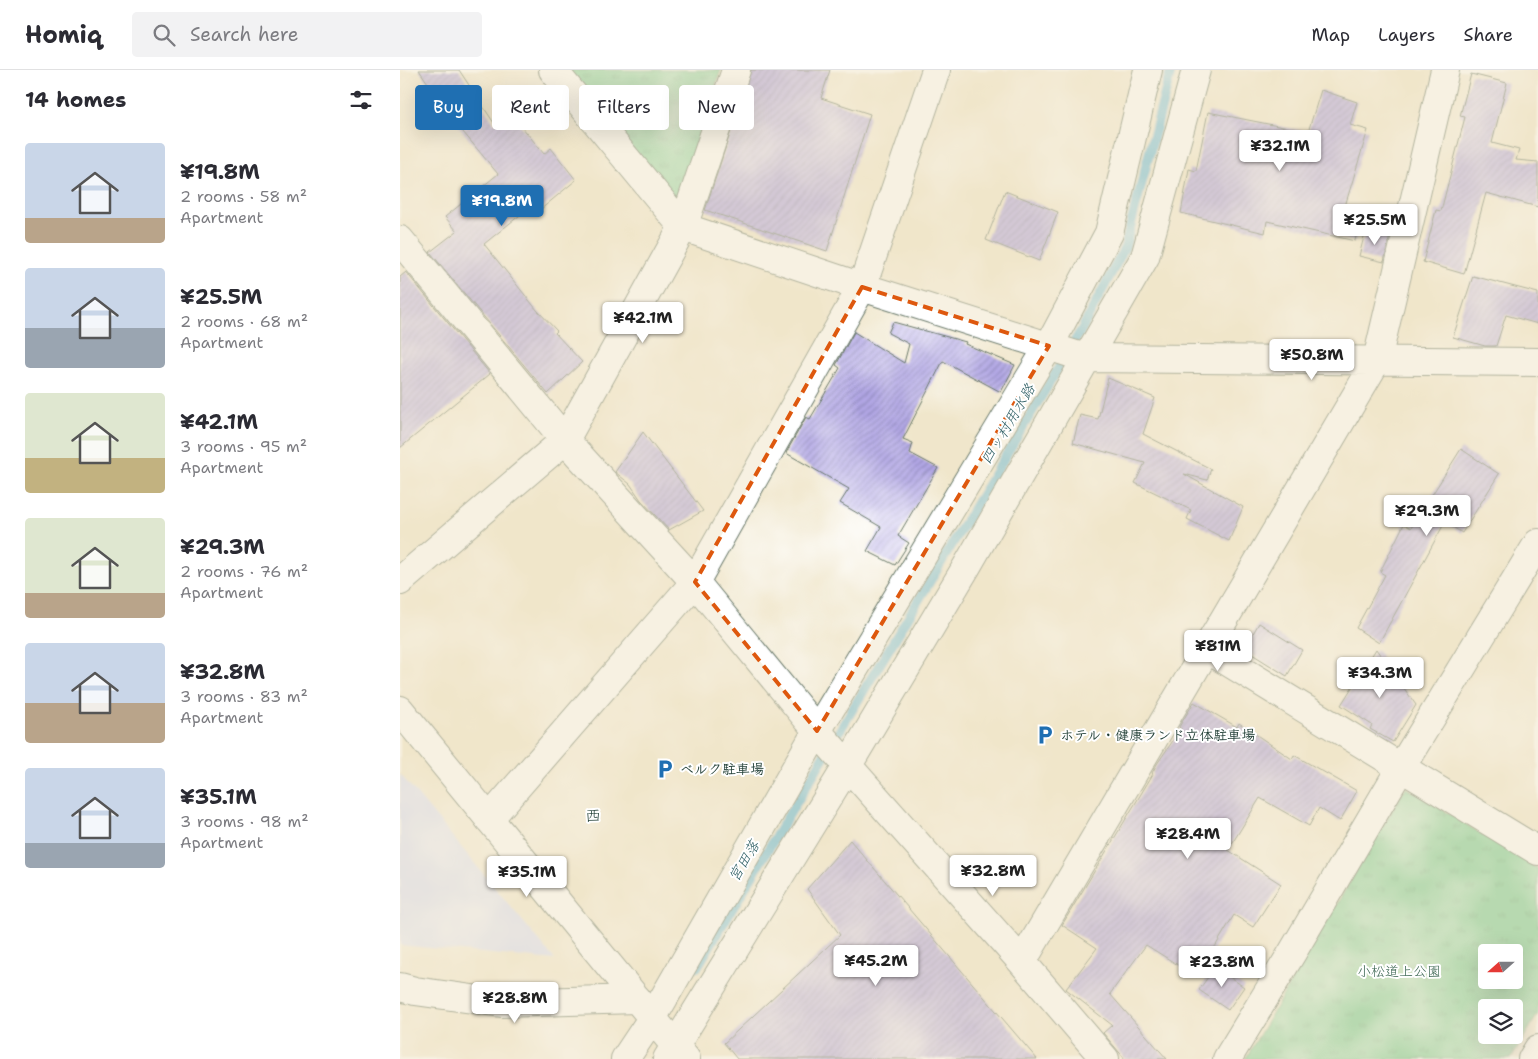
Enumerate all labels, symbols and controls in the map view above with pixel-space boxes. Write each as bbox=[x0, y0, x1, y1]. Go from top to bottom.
search box bbox=[132, 12, 482, 57]
text: Homiq bbox=[25, 19, 102, 51]
icon: search bbox=[150, 21, 178, 49]
text: Search here bbox=[190, 22, 299, 47]
text: Map bbox=[1312, 23, 1350, 47]
text: Layers bbox=[1378, 23, 1435, 47]
text: Share bbox=[1463, 23, 1513, 47]
chip: Buy bbox=[415, 85, 482, 130]
chip: Rent bbox=[492, 85, 569, 130]
chip: Filters bbox=[579, 85, 669, 130]
chip: New bbox=[679, 85, 754, 130]
text: 14 homes bbox=[25, 86, 126, 114]
icon: filters bbox=[347, 86, 375, 114]
pin: ¥32.1M bbox=[1239, 129, 1321, 172]
text: ¥32.1M bbox=[1250, 135, 1310, 156]
text: ¥19.8M bbox=[180, 158, 260, 186]
icon: home bbox=[65, 163, 125, 223]
pin: ¥19.8M bbox=[461, 184, 543, 227]
text: 2 rooms · 58 m² bbox=[180, 186, 307, 207]
text: ¥19.8M bbox=[472, 190, 532, 211]
pin: ¥25.5M bbox=[1334, 204, 1416, 246]
text: Apartment bbox=[180, 207, 263, 228]
text: ¥25.5M bbox=[1344, 209, 1406, 230]
text: ¥25.5M bbox=[180, 283, 262, 311]
icon: home bbox=[65, 288, 125, 348]
pin: ¥42.1M bbox=[602, 302, 684, 344]
text: ¥42.1M bbox=[613, 307, 673, 328]
text: 2 rooms · 68 m² bbox=[180, 311, 308, 332]
text: Apartment bbox=[180, 332, 263, 353]
pin: ¥50.8M bbox=[1271, 338, 1353, 381]
text: ¥50.8M bbox=[1280, 344, 1344, 365]
water label: 四ッ村用水路 bbox=[976, 379, 1040, 468]
text: ¥42.1M bbox=[180, 408, 258, 436]
icon: home bbox=[65, 413, 125, 473]
text: 3 rooms · 95 m² bbox=[180, 436, 307, 457]
text: Apartment bbox=[180, 457, 263, 478]
pin: ¥29.3M bbox=[1386, 494, 1468, 537]
text: ¥29.3M bbox=[1395, 500, 1459, 521]
text: ¥29.3M bbox=[180, 533, 265, 561]
icon: home bbox=[65, 538, 125, 598]
text: 2 rooms · 76 m² bbox=[180, 561, 308, 582]
text: Apartment bbox=[180, 582, 263, 603]
pin: ¥81M bbox=[1188, 630, 1248, 672]
text: ¥81M bbox=[1195, 635, 1241, 656]
pin: ¥34.3M bbox=[1339, 656, 1421, 699]
text: ¥32.8M bbox=[180, 658, 265, 686]
text: ¥34.3M bbox=[1348, 662, 1412, 683]
icon: home bbox=[65, 663, 125, 723]
text: 3 rooms · 83 m² bbox=[180, 686, 308, 707]
text: Apartment bbox=[180, 707, 263, 728]
parking icon: ホテル・健康ランド立体駐車場 bbox=[1034, 724, 1056, 746]
place label: ホテル・健康ランド立体駐車場 bbox=[1060, 726, 1255, 744]
parking icon: ベルク駐車場 bbox=[654, 758, 676, 780]
place label: ベルク駐車場 bbox=[680, 760, 764, 778]
text: ¥35.1M bbox=[180, 783, 257, 811]
icon: home bbox=[65, 788, 125, 848]
district label: 西 bbox=[585, 805, 601, 826]
text: 3 rooms · 98 m² bbox=[180, 811, 309, 832]
pin: ¥28.4M bbox=[1147, 818, 1229, 860]
text: ¥28.4M bbox=[1156, 823, 1220, 844]
text: Apartment bbox=[180, 832, 263, 853]
water label: 宮田落 bbox=[724, 835, 765, 885]
pin: ¥32.8M bbox=[952, 854, 1034, 897]
pin: ¥35.1M bbox=[486, 856, 568, 898]
text: ¥32.8M bbox=[961, 860, 1025, 881]
text: ¥35.1M bbox=[498, 861, 556, 882]
pin: ¥45.2M bbox=[835, 944, 917, 987]
north arrow bbox=[1478, 944, 1522, 989]
map controls bbox=[1478, 944, 1523, 1044]
pin: ¥23.8M bbox=[1181, 946, 1263, 988]
text: ¥45.2M bbox=[844, 950, 908, 971]
text: ¥23.8M bbox=[1190, 951, 1254, 972]
park label: 小松道上公園 bbox=[1357, 962, 1441, 980]
pin: ¥28.8M bbox=[474, 982, 556, 1024]
text: ¥28.8M bbox=[483, 987, 547, 1008]
button: layers bbox=[1478, 999, 1523, 1044]

